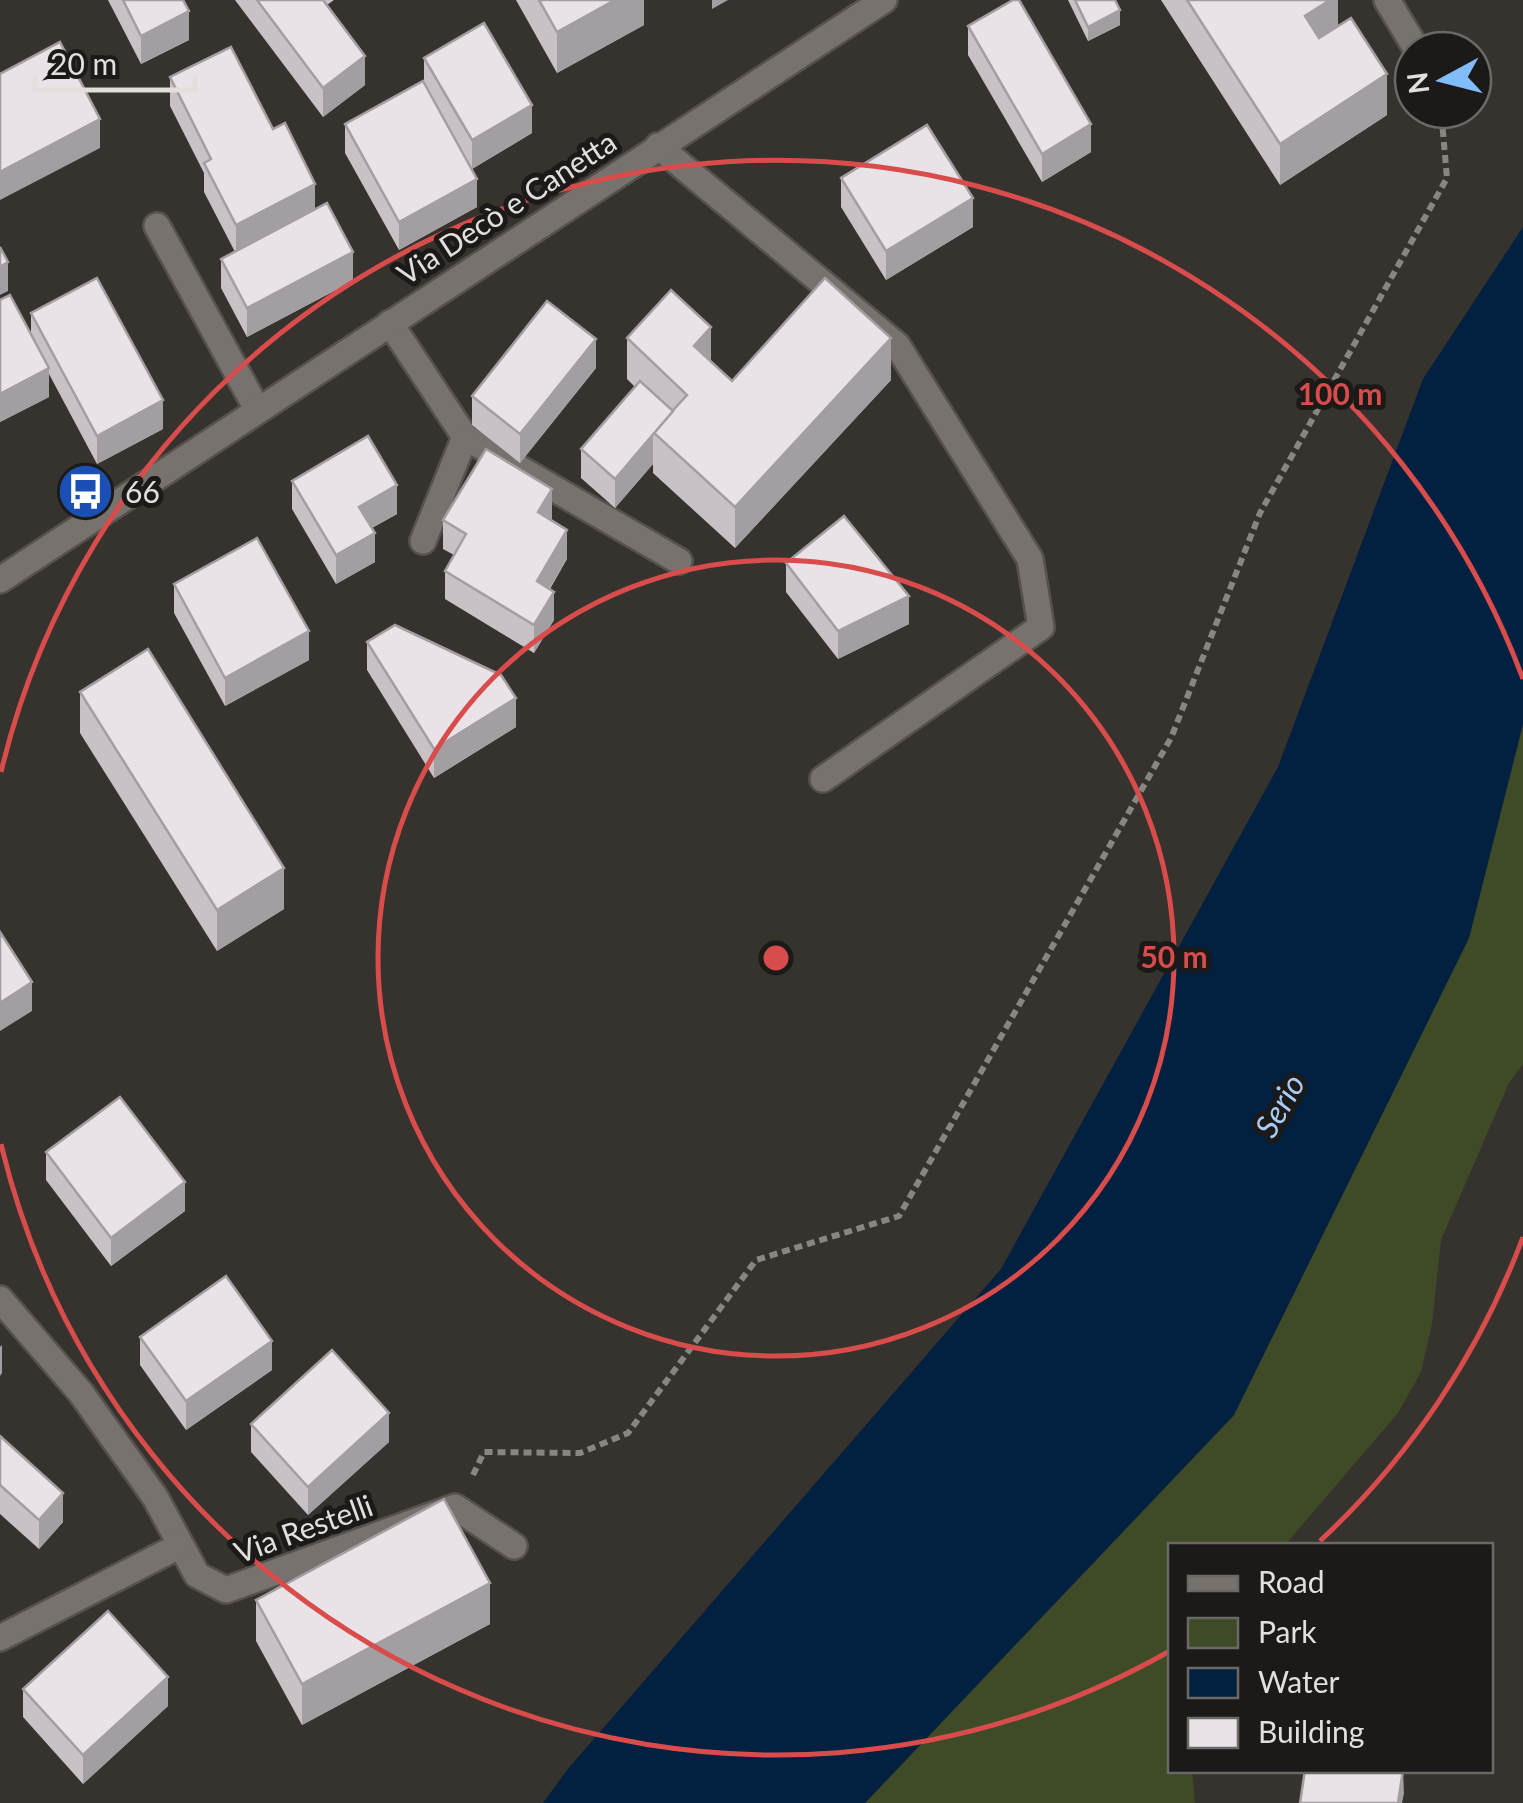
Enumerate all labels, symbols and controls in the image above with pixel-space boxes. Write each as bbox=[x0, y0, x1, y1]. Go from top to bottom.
scale bar bbox=[35, 30, 195, 92]
north arrow bbox=[1393, 30, 1493, 130]
text: 20 m bbox=[50, 45, 117, 81]
text: N bbox=[1399, 70, 1435, 96]
street label: Via Decò e Canetta bbox=[390, 123, 622, 291]
text: 100 m bbox=[1298, 375, 1382, 411]
bus stop icon: 66 bbox=[56, 461, 116, 521]
place label: 66 bbox=[125, 473, 160, 509]
text: 50 m bbox=[1140, 938, 1208, 974]
centre of rings bbox=[758, 940, 794, 976]
water label: Serio bbox=[1246, 1067, 1312, 1143]
street label: Via Restelli bbox=[229, 1486, 377, 1570]
legend bbox=[1168, 1543, 1493, 1773]
text: Road bbox=[1258, 1563, 1325, 1599]
text: Park bbox=[1258, 1613, 1317, 1649]
text: Water bbox=[1258, 1663, 1340, 1699]
text: Building bbox=[1258, 1713, 1364, 1749]

